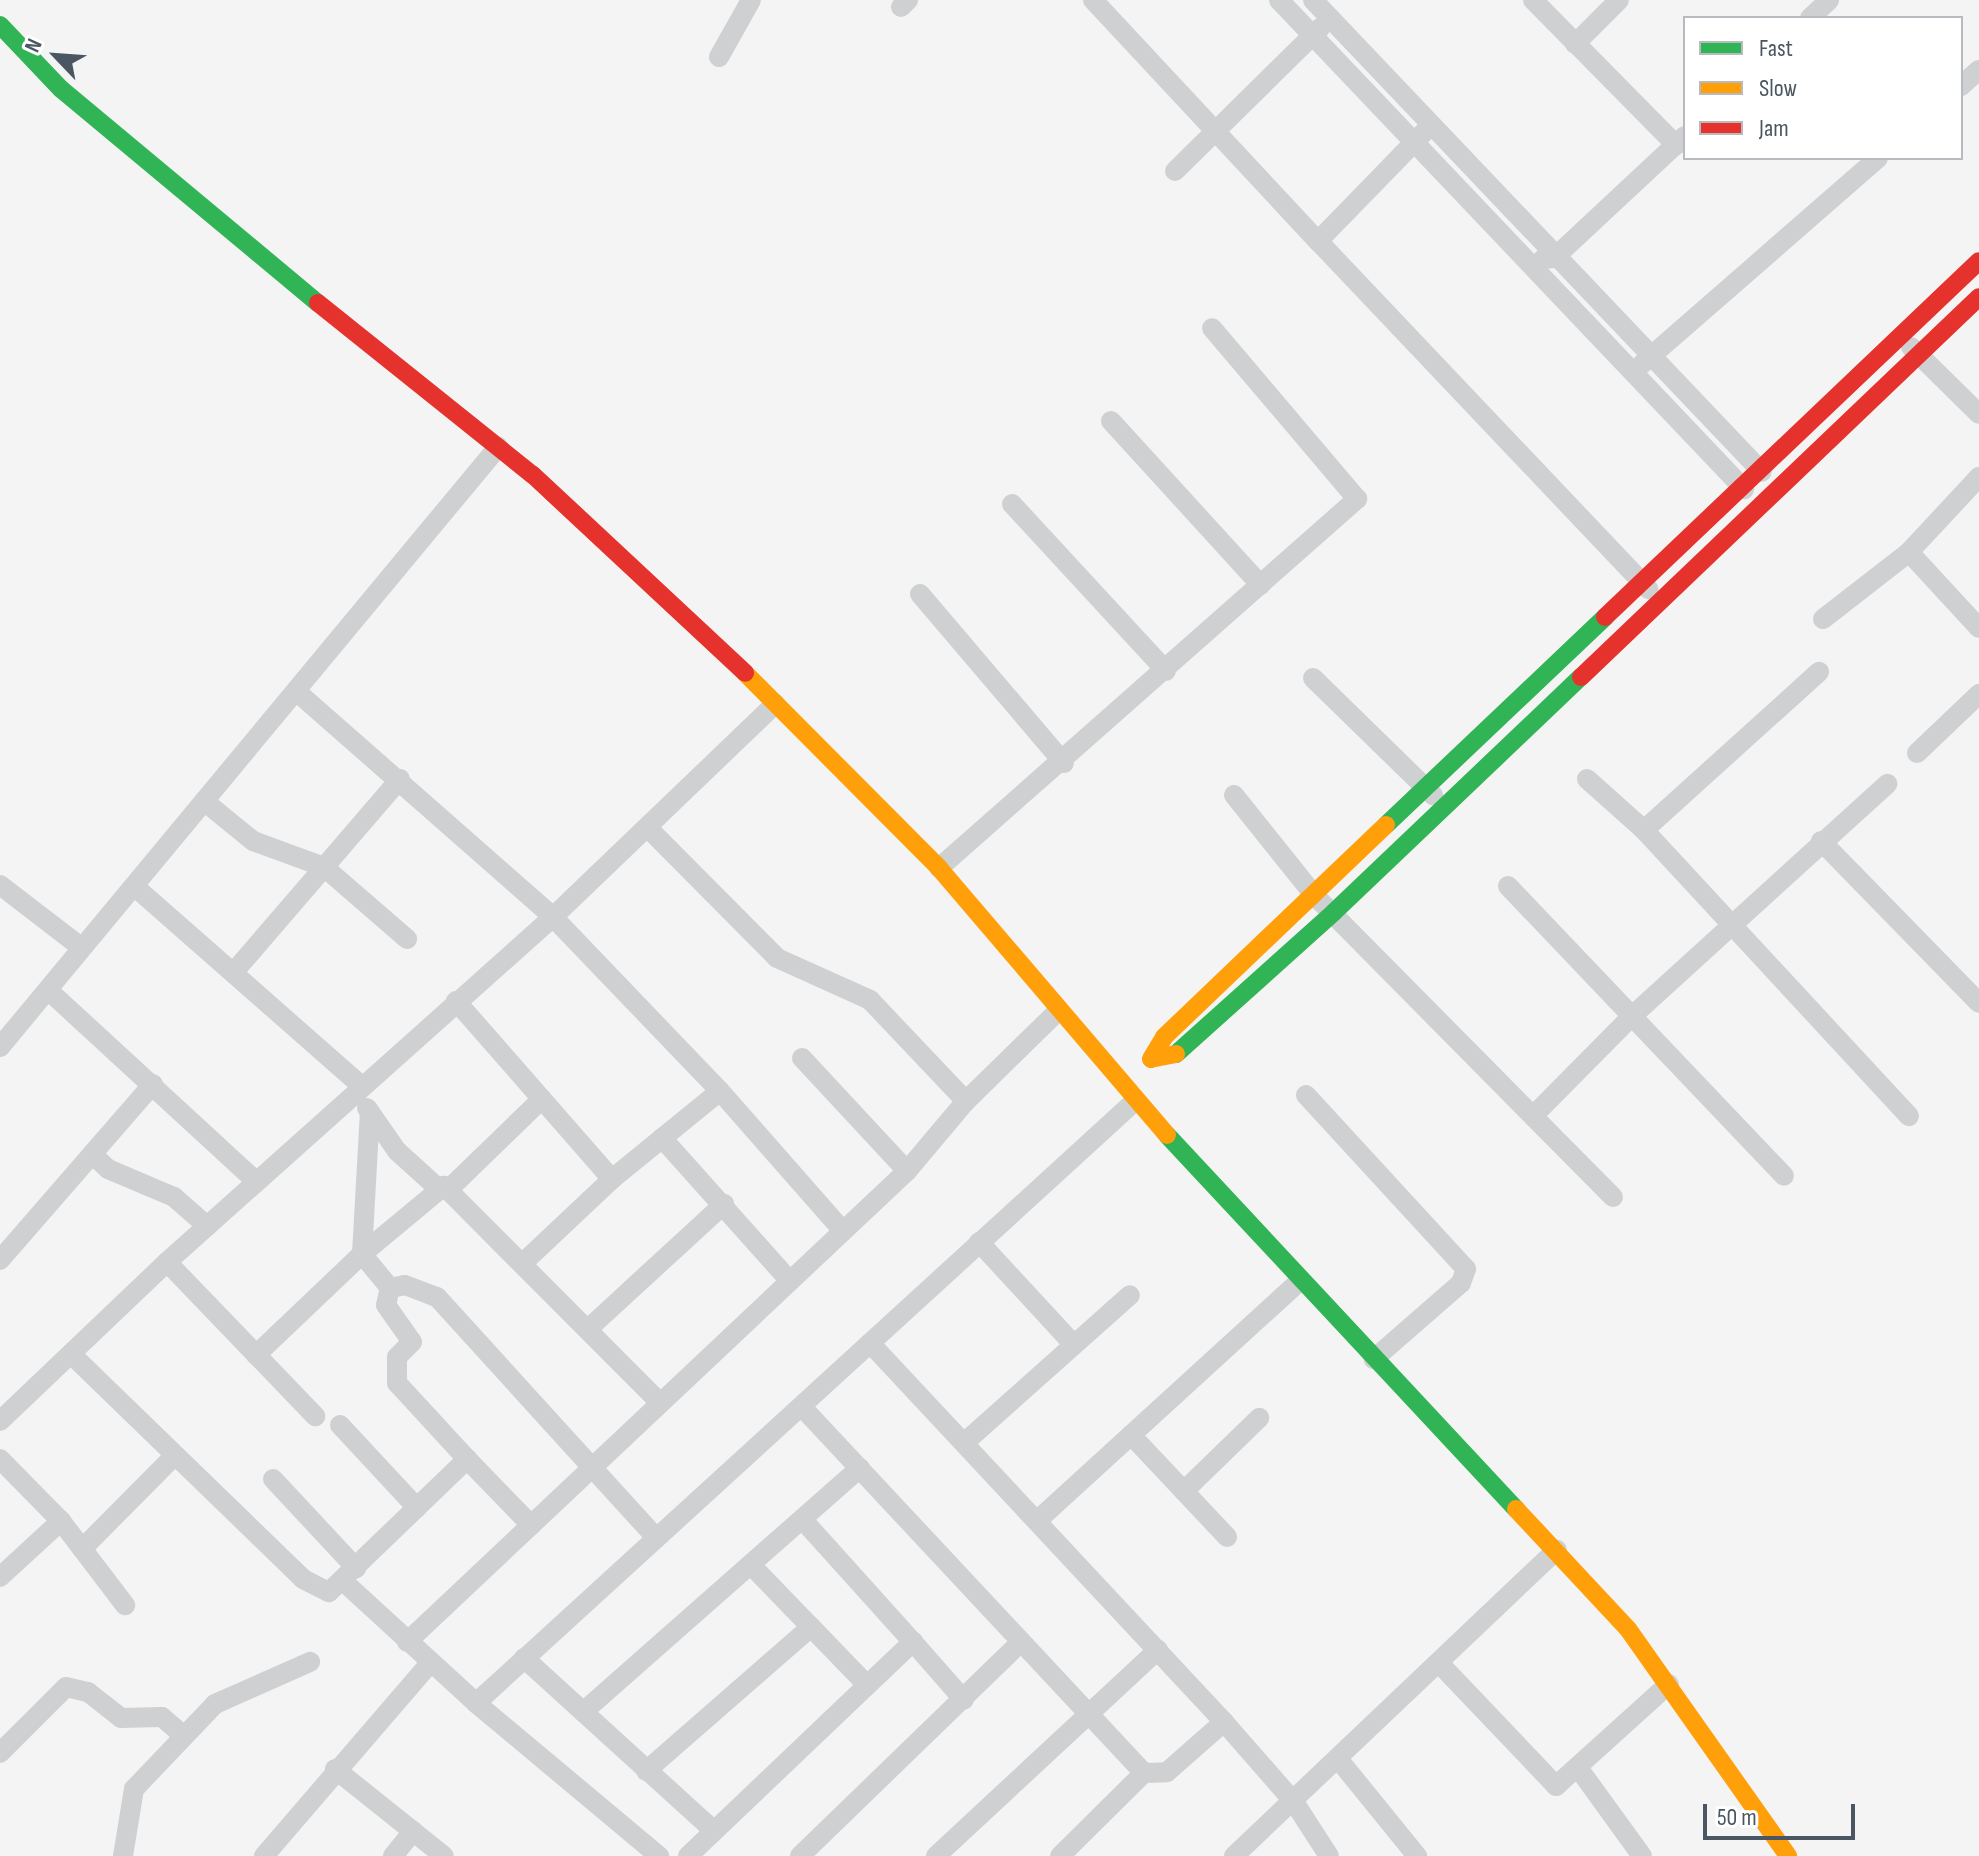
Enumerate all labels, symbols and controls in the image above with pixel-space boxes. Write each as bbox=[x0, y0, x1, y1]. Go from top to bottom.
north arrow bbox=[16, 16, 96, 96]
legend bbox=[1683, 16, 1963, 160]
text: Fast bbox=[1759, 34, 1793, 63]
text: N bbox=[19, 35, 49, 57]
text: Slow bbox=[1759, 74, 1797, 103]
text: Jam bbox=[1759, 114, 1789, 143]
scale bar bbox=[1707, 1788, 1859, 1838]
text: 50 m bbox=[1717, 1803, 1757, 1832]

